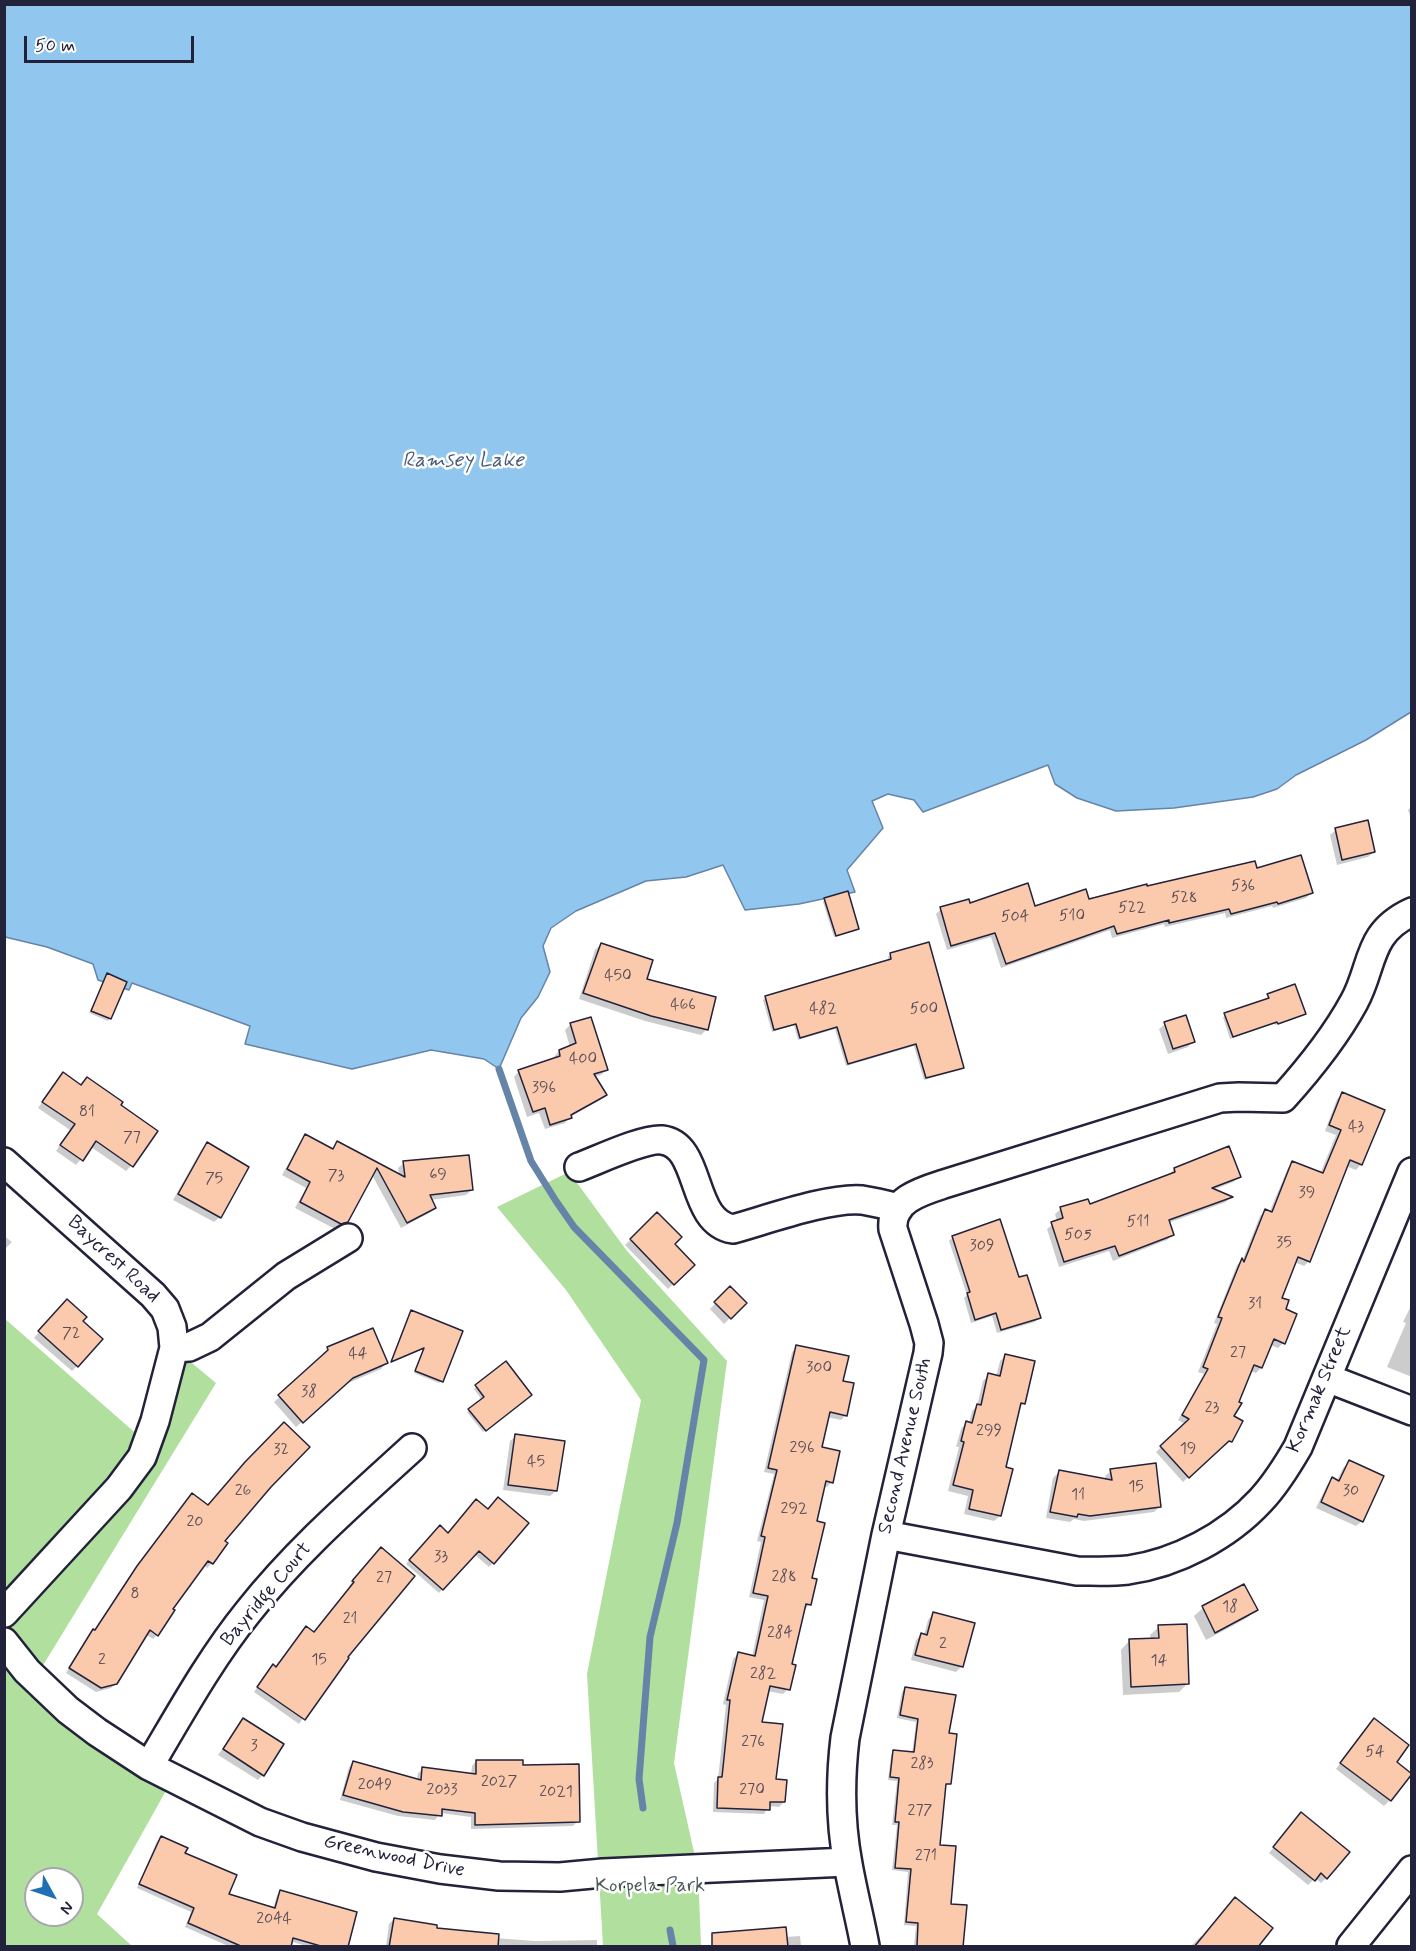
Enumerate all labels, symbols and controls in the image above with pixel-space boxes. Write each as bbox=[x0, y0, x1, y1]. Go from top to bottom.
scale bar bbox=[27, 24, 196, 62]
text: 50 m bbox=[35, 34, 75, 58]
water label: Ramsey Lake bbox=[402, 449, 524, 475]
house number: 536 bbox=[1231, 877, 1255, 897]
house number: 528 bbox=[1171, 889, 1197, 909]
house number: 522 bbox=[1118, 899, 1146, 919]
house number: 510 bbox=[1059, 907, 1085, 927]
house number: 504 bbox=[1001, 908, 1029, 928]
house number: 450 bbox=[604, 967, 632, 987]
house number: 466 bbox=[670, 996, 696, 1016]
house number: 482 bbox=[809, 1000, 837, 1020]
house number: 500 bbox=[910, 1000, 938, 1020]
house number: 400 bbox=[569, 1050, 597, 1070]
house number: 396 bbox=[532, 1079, 556, 1099]
house number: 81 bbox=[79, 1103, 95, 1123]
house number: 43 bbox=[1348, 1118, 1364, 1138]
house number: 77 bbox=[123, 1129, 141, 1149]
house number: 69 bbox=[429, 1166, 447, 1186]
house number: 73 bbox=[328, 1167, 344, 1187]
house number: 75 bbox=[205, 1170, 223, 1190]
house number: 39 bbox=[1299, 1184, 1315, 1204]
street label: Baycrest Road bbox=[62, 1211, 164, 1309]
house number: 511 bbox=[1127, 1213, 1149, 1233]
house number: 505 bbox=[1064, 1226, 1092, 1246]
house number: 35 bbox=[1276, 1234, 1292, 1254]
house number: 309 bbox=[970, 1237, 994, 1257]
house number: 31 bbox=[1248, 1295, 1262, 1315]
street label: Kormak Street bbox=[1283, 1323, 1357, 1457]
house number: 72 bbox=[62, 1325, 80, 1345]
house number: 27 bbox=[1230, 1344, 1246, 1364]
house number: 44 bbox=[348, 1345, 368, 1365]
street label: Second Avenue South bbox=[874, 1356, 938, 1536]
house number: 300 bbox=[806, 1359, 832, 1379]
house number: 38 bbox=[301, 1383, 317, 1403]
house number: 23 bbox=[1205, 1399, 1219, 1419]
house number: 299 bbox=[976, 1422, 1002, 1442]
house number: 296 bbox=[790, 1439, 814, 1459]
house number: 19 bbox=[1180, 1440, 1196, 1460]
house number: 32 bbox=[273, 1441, 289, 1461]
house number: 45 bbox=[527, 1453, 545, 1473]
house number: 15 bbox=[1128, 1478, 1144, 1498]
house number: 26 bbox=[235, 1482, 251, 1502]
house number: 30 bbox=[1343, 1482, 1359, 1502]
house number: 11 bbox=[1071, 1486, 1085, 1506]
house number: 292 bbox=[781, 1500, 807, 1520]
house number: 20 bbox=[187, 1513, 203, 1533]
street label: Bayridge Court bbox=[217, 1538, 317, 1652]
house number: 33 bbox=[434, 1548, 448, 1568]
house number: 288 bbox=[771, 1568, 797, 1588]
house number: 27 bbox=[376, 1569, 392, 1589]
house number: 8 bbox=[130, 1585, 140, 1605]
house number: 18 bbox=[1222, 1598, 1238, 1618]
house number: 21 bbox=[343, 1610, 357, 1630]
house number: 284 bbox=[767, 1624, 793, 1644]
house number: 2 bbox=[939, 1635, 947, 1655]
house number: 2 bbox=[98, 1651, 106, 1671]
house number: 15 bbox=[311, 1651, 327, 1671]
house number: 14 bbox=[1151, 1652, 1167, 1672]
house number: 282 bbox=[750, 1665, 776, 1685]
house number: 276 bbox=[741, 1733, 765, 1753]
house number: 3 bbox=[250, 1737, 258, 1757]
house number: 54 bbox=[1365, 1743, 1385, 1763]
house number: 283 bbox=[910, 1755, 934, 1775]
house number: 2027 bbox=[481, 1773, 517, 1793]
house number: 2049 bbox=[358, 1776, 392, 1796]
house number: 2033 bbox=[427, 1781, 457, 1801]
house number: 270 bbox=[739, 1781, 765, 1801]
house number: 2021 bbox=[539, 1783, 573, 1803]
house number: 277 bbox=[908, 1802, 932, 1822]
street label: Greenwood Drive bbox=[321, 1830, 467, 1884]
house number: 271 bbox=[915, 1847, 937, 1867]
north arrow bbox=[24, 1867, 84, 1927]
park label: Korpela Park bbox=[595, 1875, 705, 1899]
text: N bbox=[55, 1897, 78, 1918]
house number: 2044 bbox=[256, 1910, 292, 1930]

